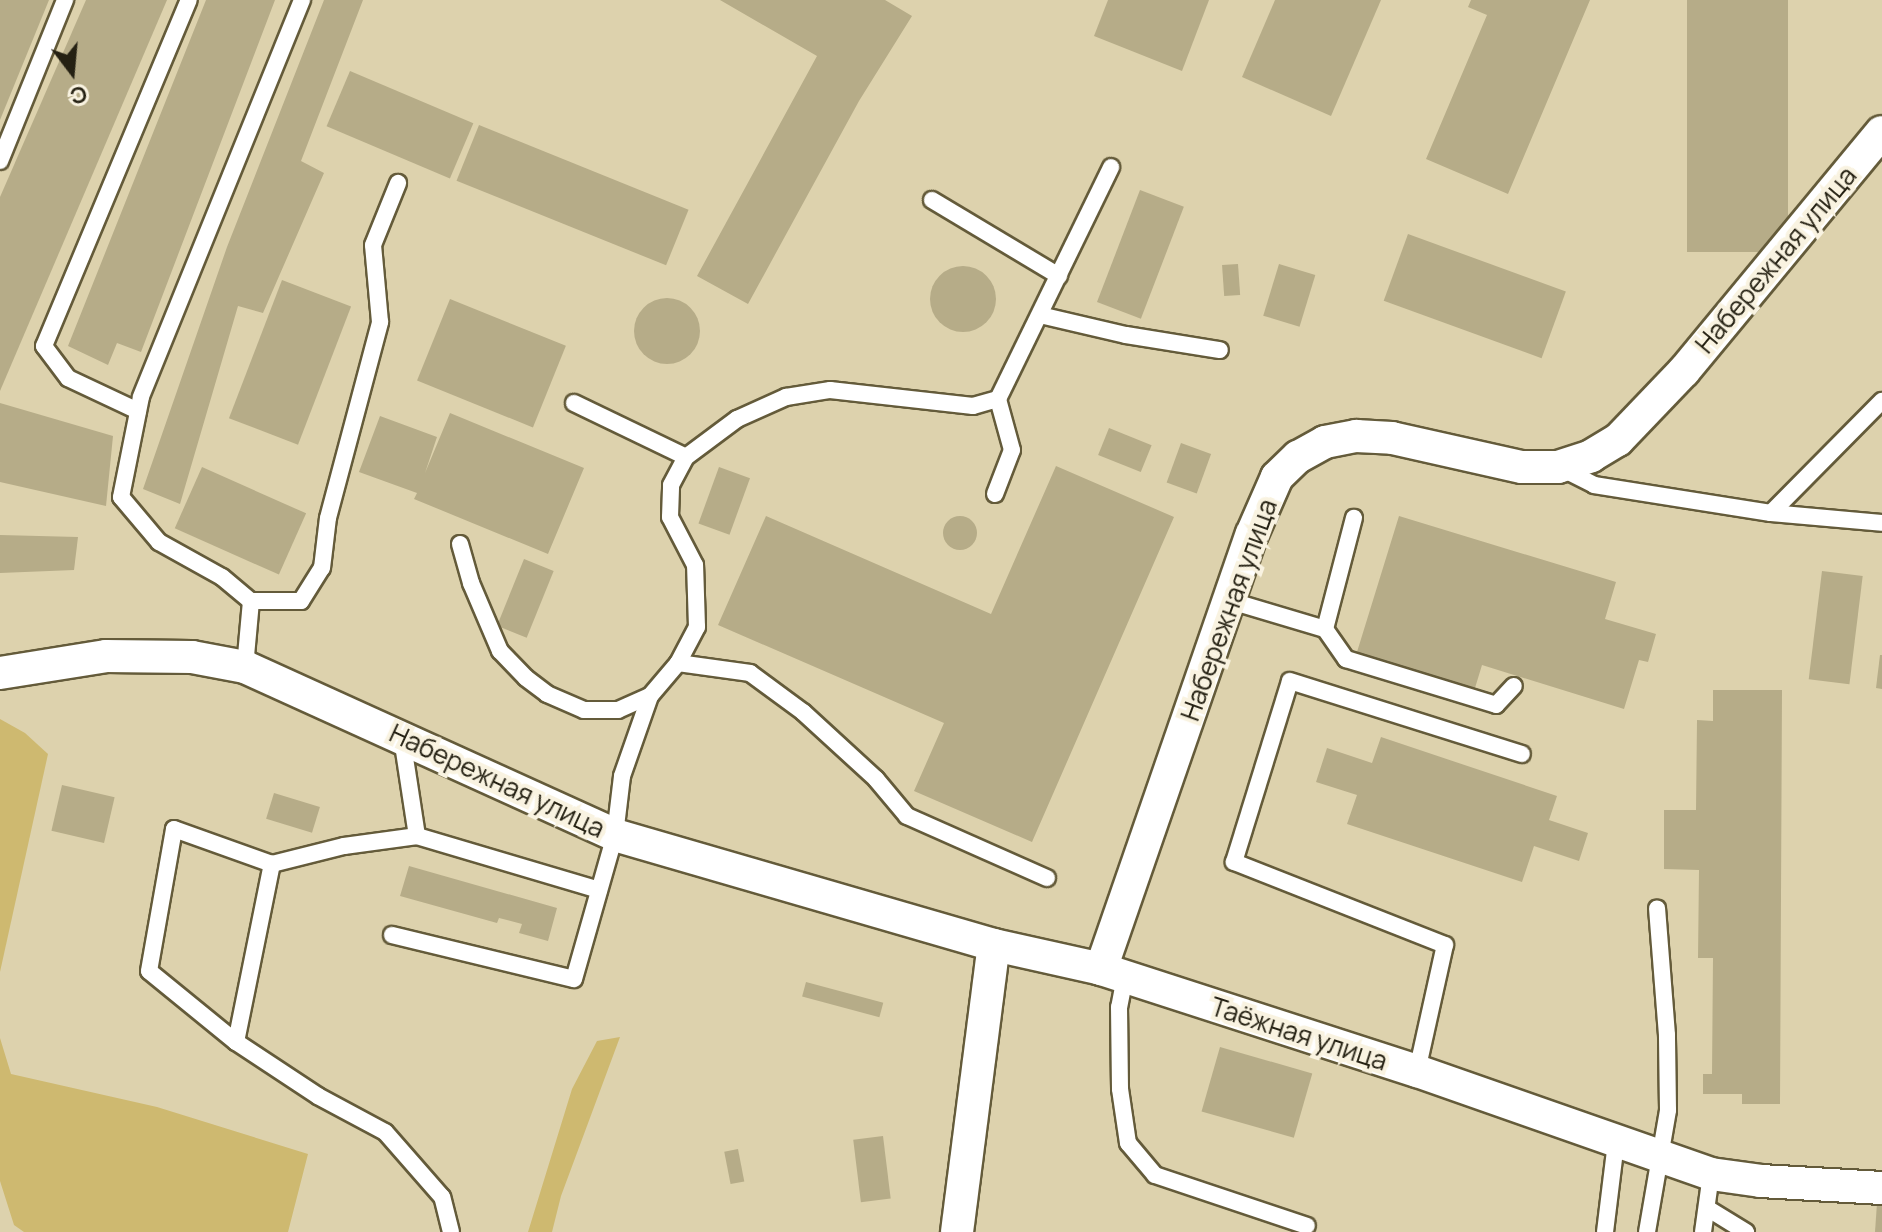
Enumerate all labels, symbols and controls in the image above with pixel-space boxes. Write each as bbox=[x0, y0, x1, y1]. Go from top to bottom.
north arrow bbox=[32, 32, 112, 112]
text: С bbox=[67, 78, 91, 112]
street label: Набережная улица bbox=[1689, 160, 1863, 360]
street label: Набережная улица bbox=[1174, 495, 1284, 725]
street label: Набережная улица bbox=[385, 717, 609, 845]
street label: Таёжная улица bbox=[1207, 991, 1391, 1077]

